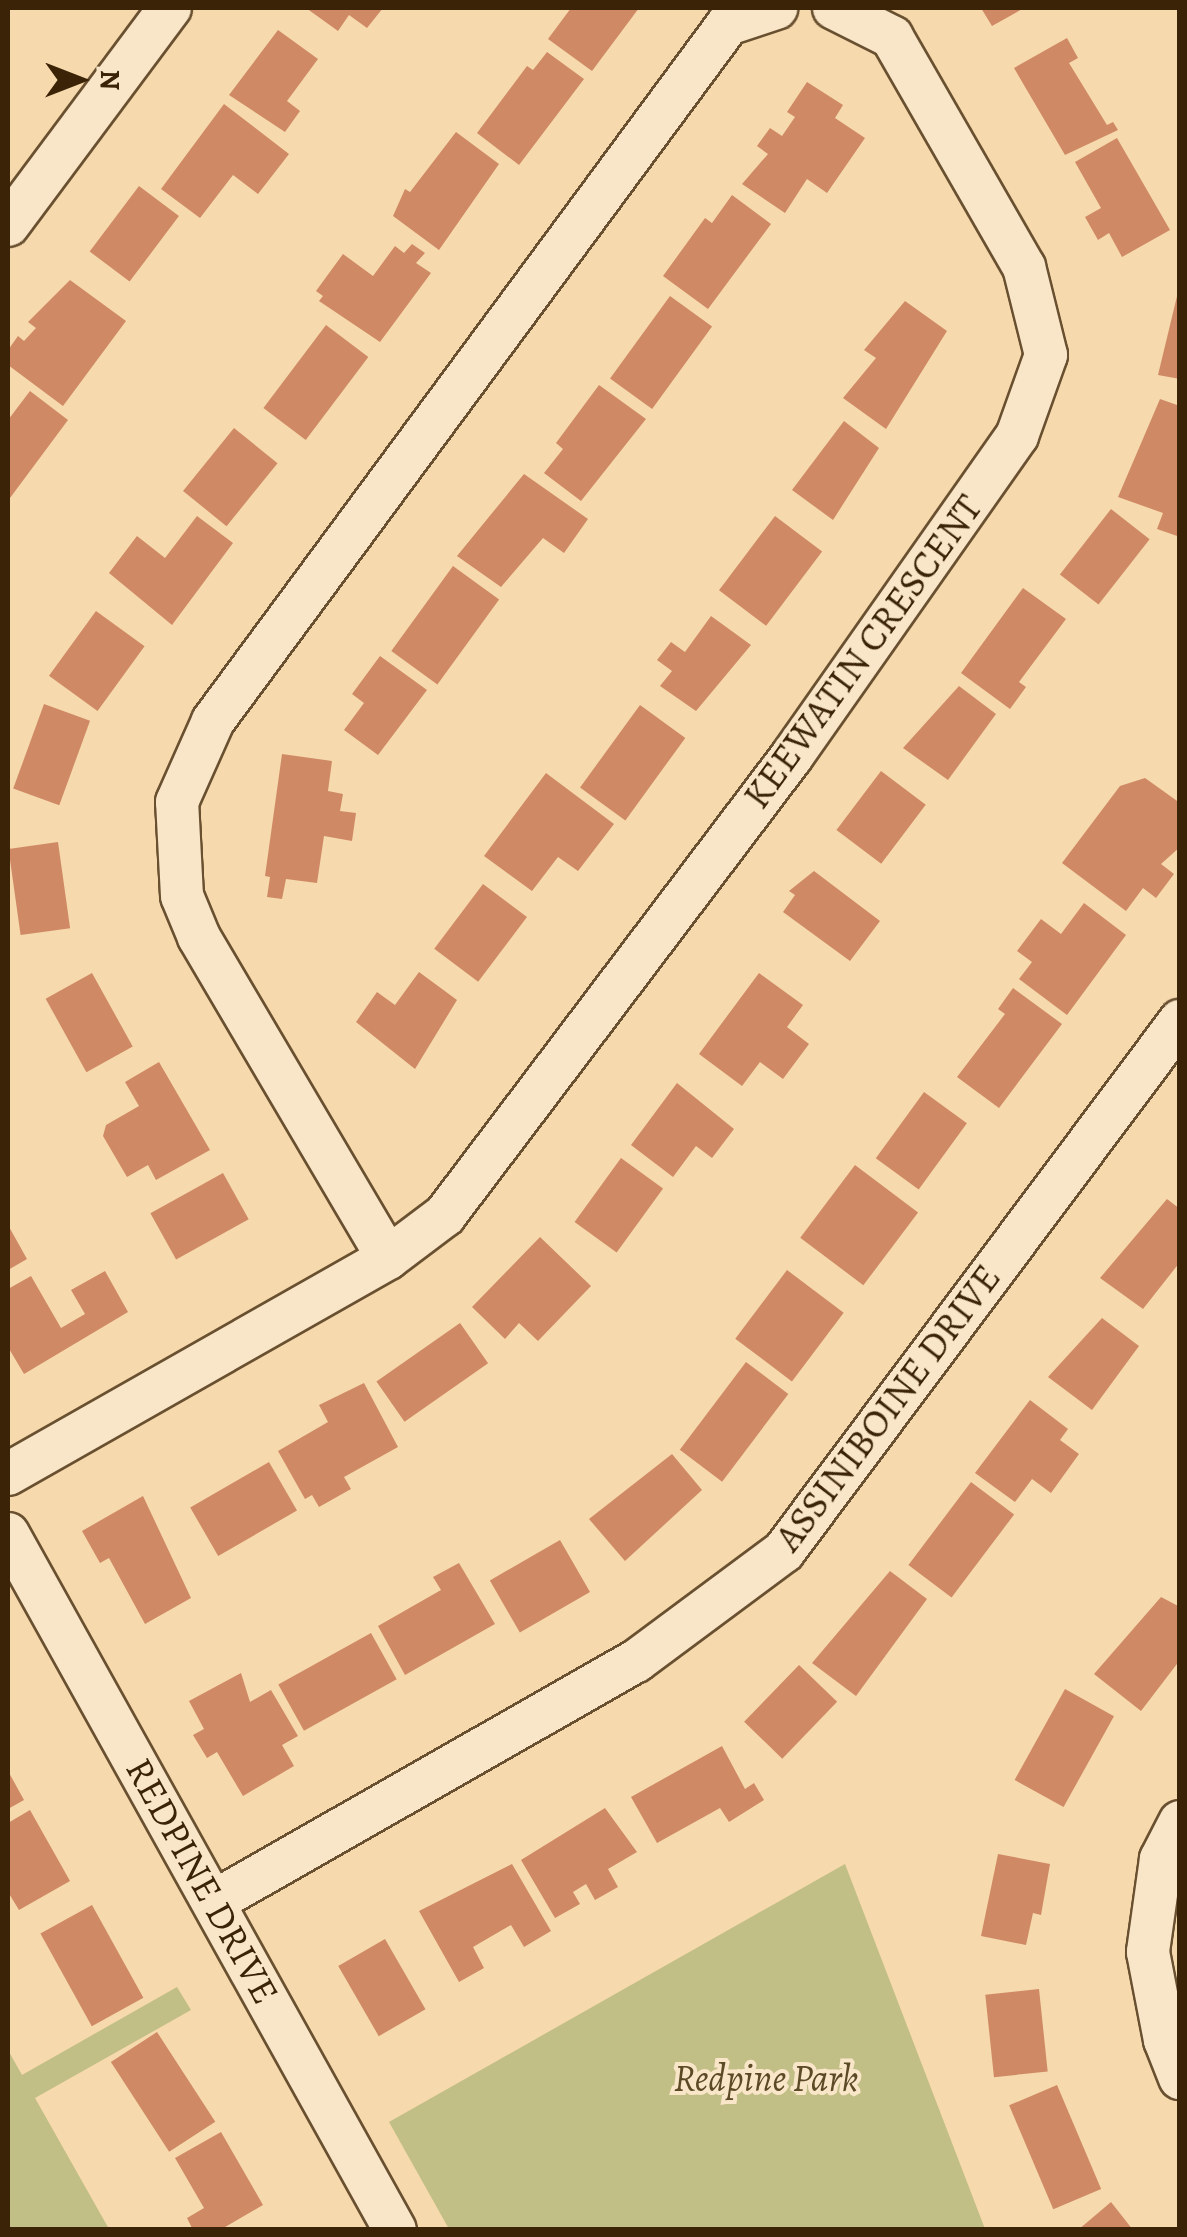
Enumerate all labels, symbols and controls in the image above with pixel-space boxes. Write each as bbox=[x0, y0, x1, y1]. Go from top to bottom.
north arrow bbox=[30, 30, 130, 130]
text: N bbox=[91, 70, 129, 90]
street label: KEEWATIN CRESCENT bbox=[734, 486, 992, 818]
street label: ASSINIBOINE DRIVE bbox=[766, 1256, 1010, 1560]
street label: REDPINE DRIVE bbox=[116, 1750, 288, 2012]
park label: Redpine Park bbox=[674, 2056, 858, 2102]

